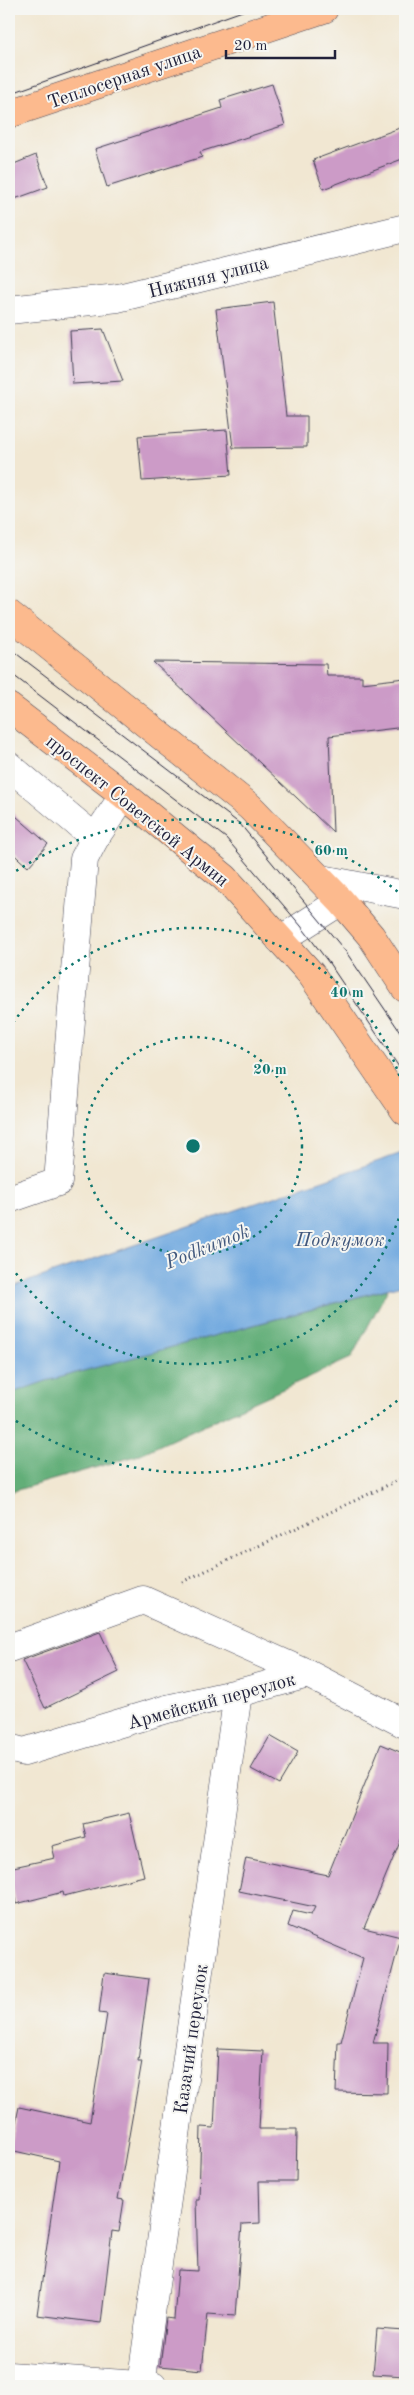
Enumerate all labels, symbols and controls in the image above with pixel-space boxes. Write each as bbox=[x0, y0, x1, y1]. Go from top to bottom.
scale bar bbox=[226, 28, 335, 60]
text: 20 m bbox=[234, 39, 268, 54]
street label: Теплосерная улица bbox=[46, 43, 205, 114]
street label: Нижняя улица bbox=[147, 254, 271, 303]
street label: проспект Советской Армии bbox=[42, 733, 231, 891]
text: 60 m bbox=[314, 844, 348, 859]
text: 40 m bbox=[330, 986, 364, 1001]
text: 20 m bbox=[253, 1063, 287, 1078]
centre of rings bbox=[184, 1137, 202, 1155]
water label: Podkumok bbox=[162, 1222, 253, 1274]
water label: Подкумок bbox=[294, 1231, 385, 1251]
street label: Армейский переулок bbox=[126, 1671, 298, 1734]
street label: Казачий переулок bbox=[173, 1963, 212, 2116]

